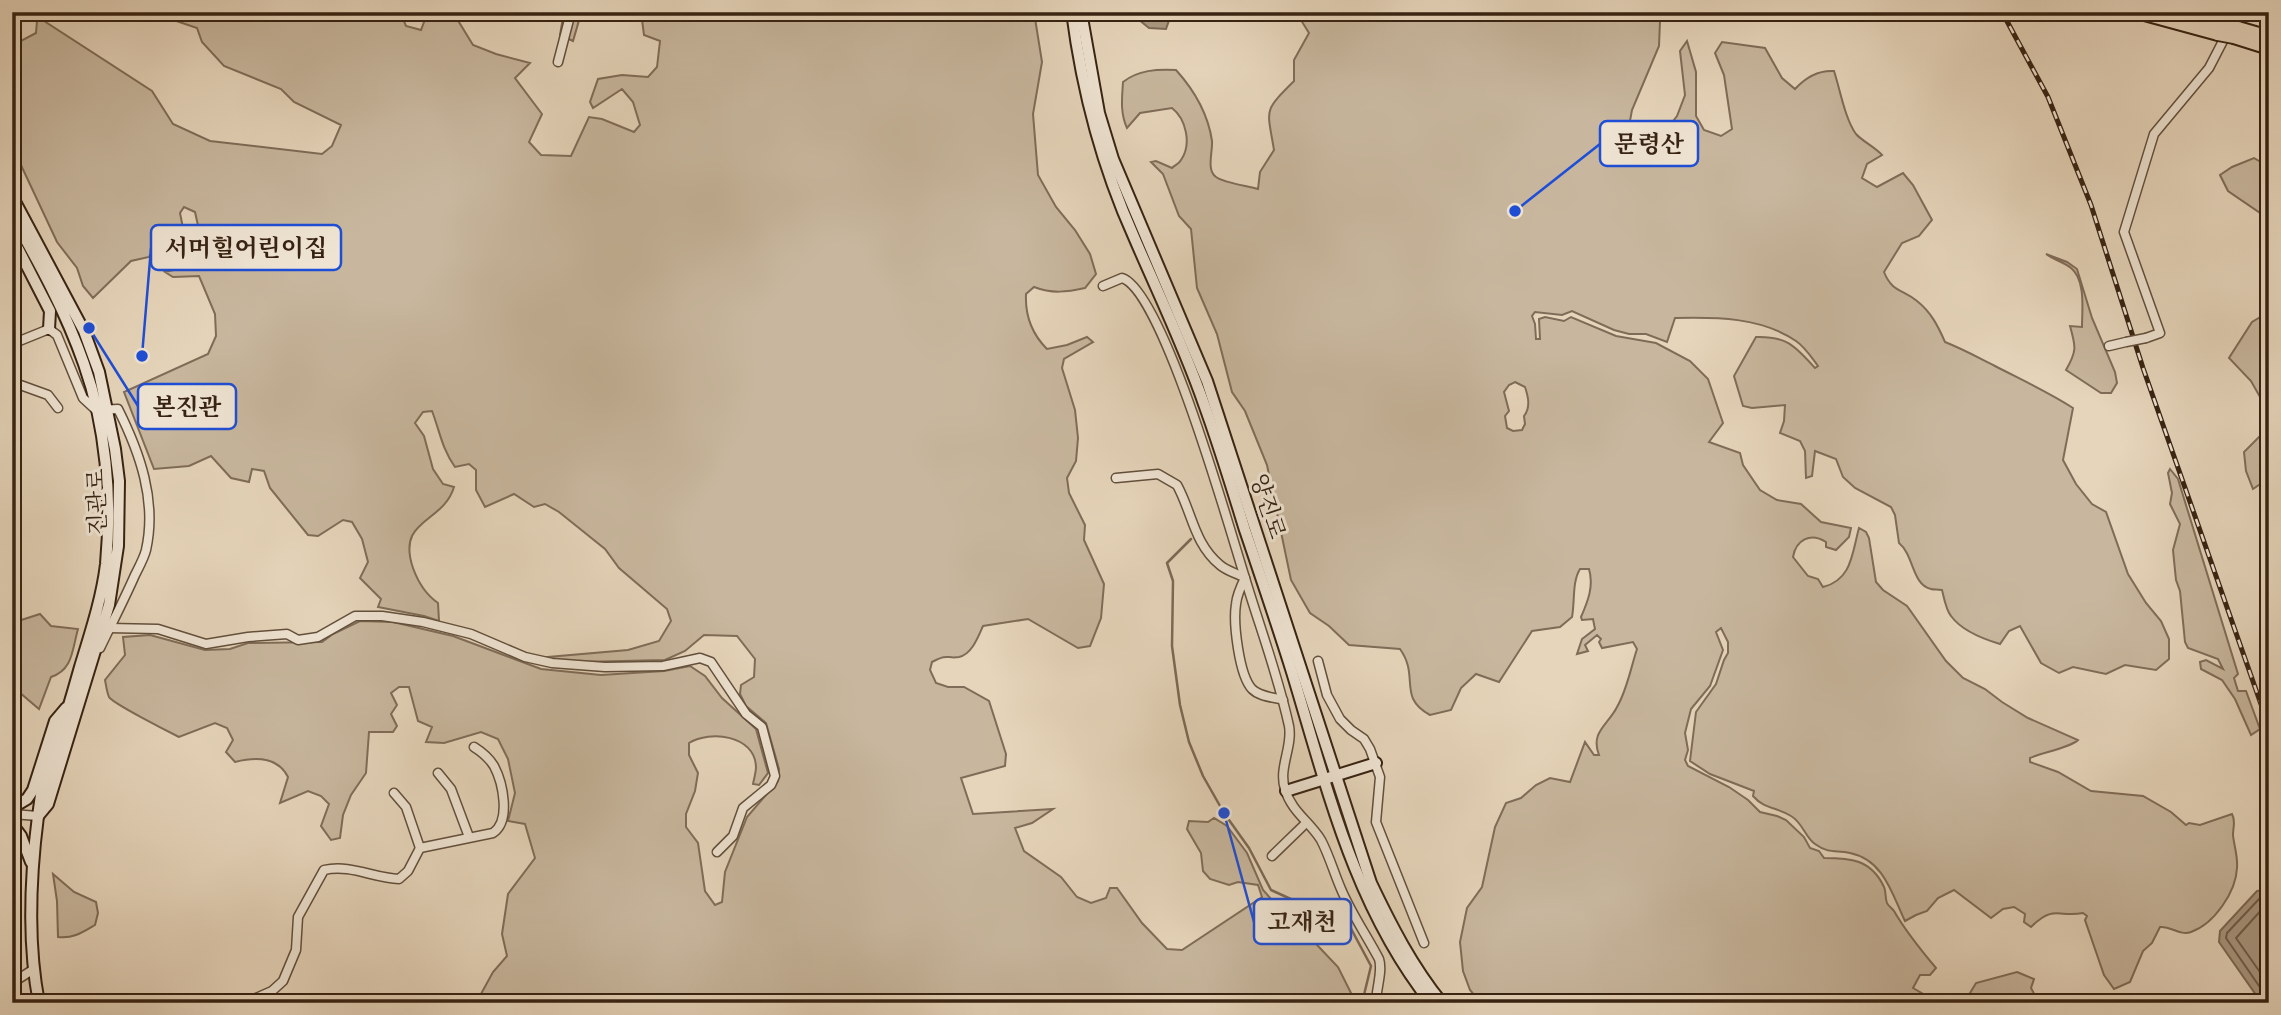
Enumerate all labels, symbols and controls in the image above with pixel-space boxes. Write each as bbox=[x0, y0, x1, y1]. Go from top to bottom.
callout: 문령산 bbox=[1600, 121, 1698, 166]
text: 문령산 bbox=[1614, 126, 1685, 161]
callout: 서머힐어린이집 bbox=[151, 225, 341, 270]
text: 서머힐어린이집 bbox=[165, 230, 327, 265]
callout: 본진관 bbox=[138, 384, 236, 429]
text: 본진관 bbox=[152, 389, 222, 424]
street label: 진관로 bbox=[78, 468, 114, 536]
street label: 양진로 bbox=[1243, 469, 1295, 543]
callout: 고재천 bbox=[1254, 899, 1351, 944]
text: 고재천 bbox=[1267, 904, 1337, 939]

